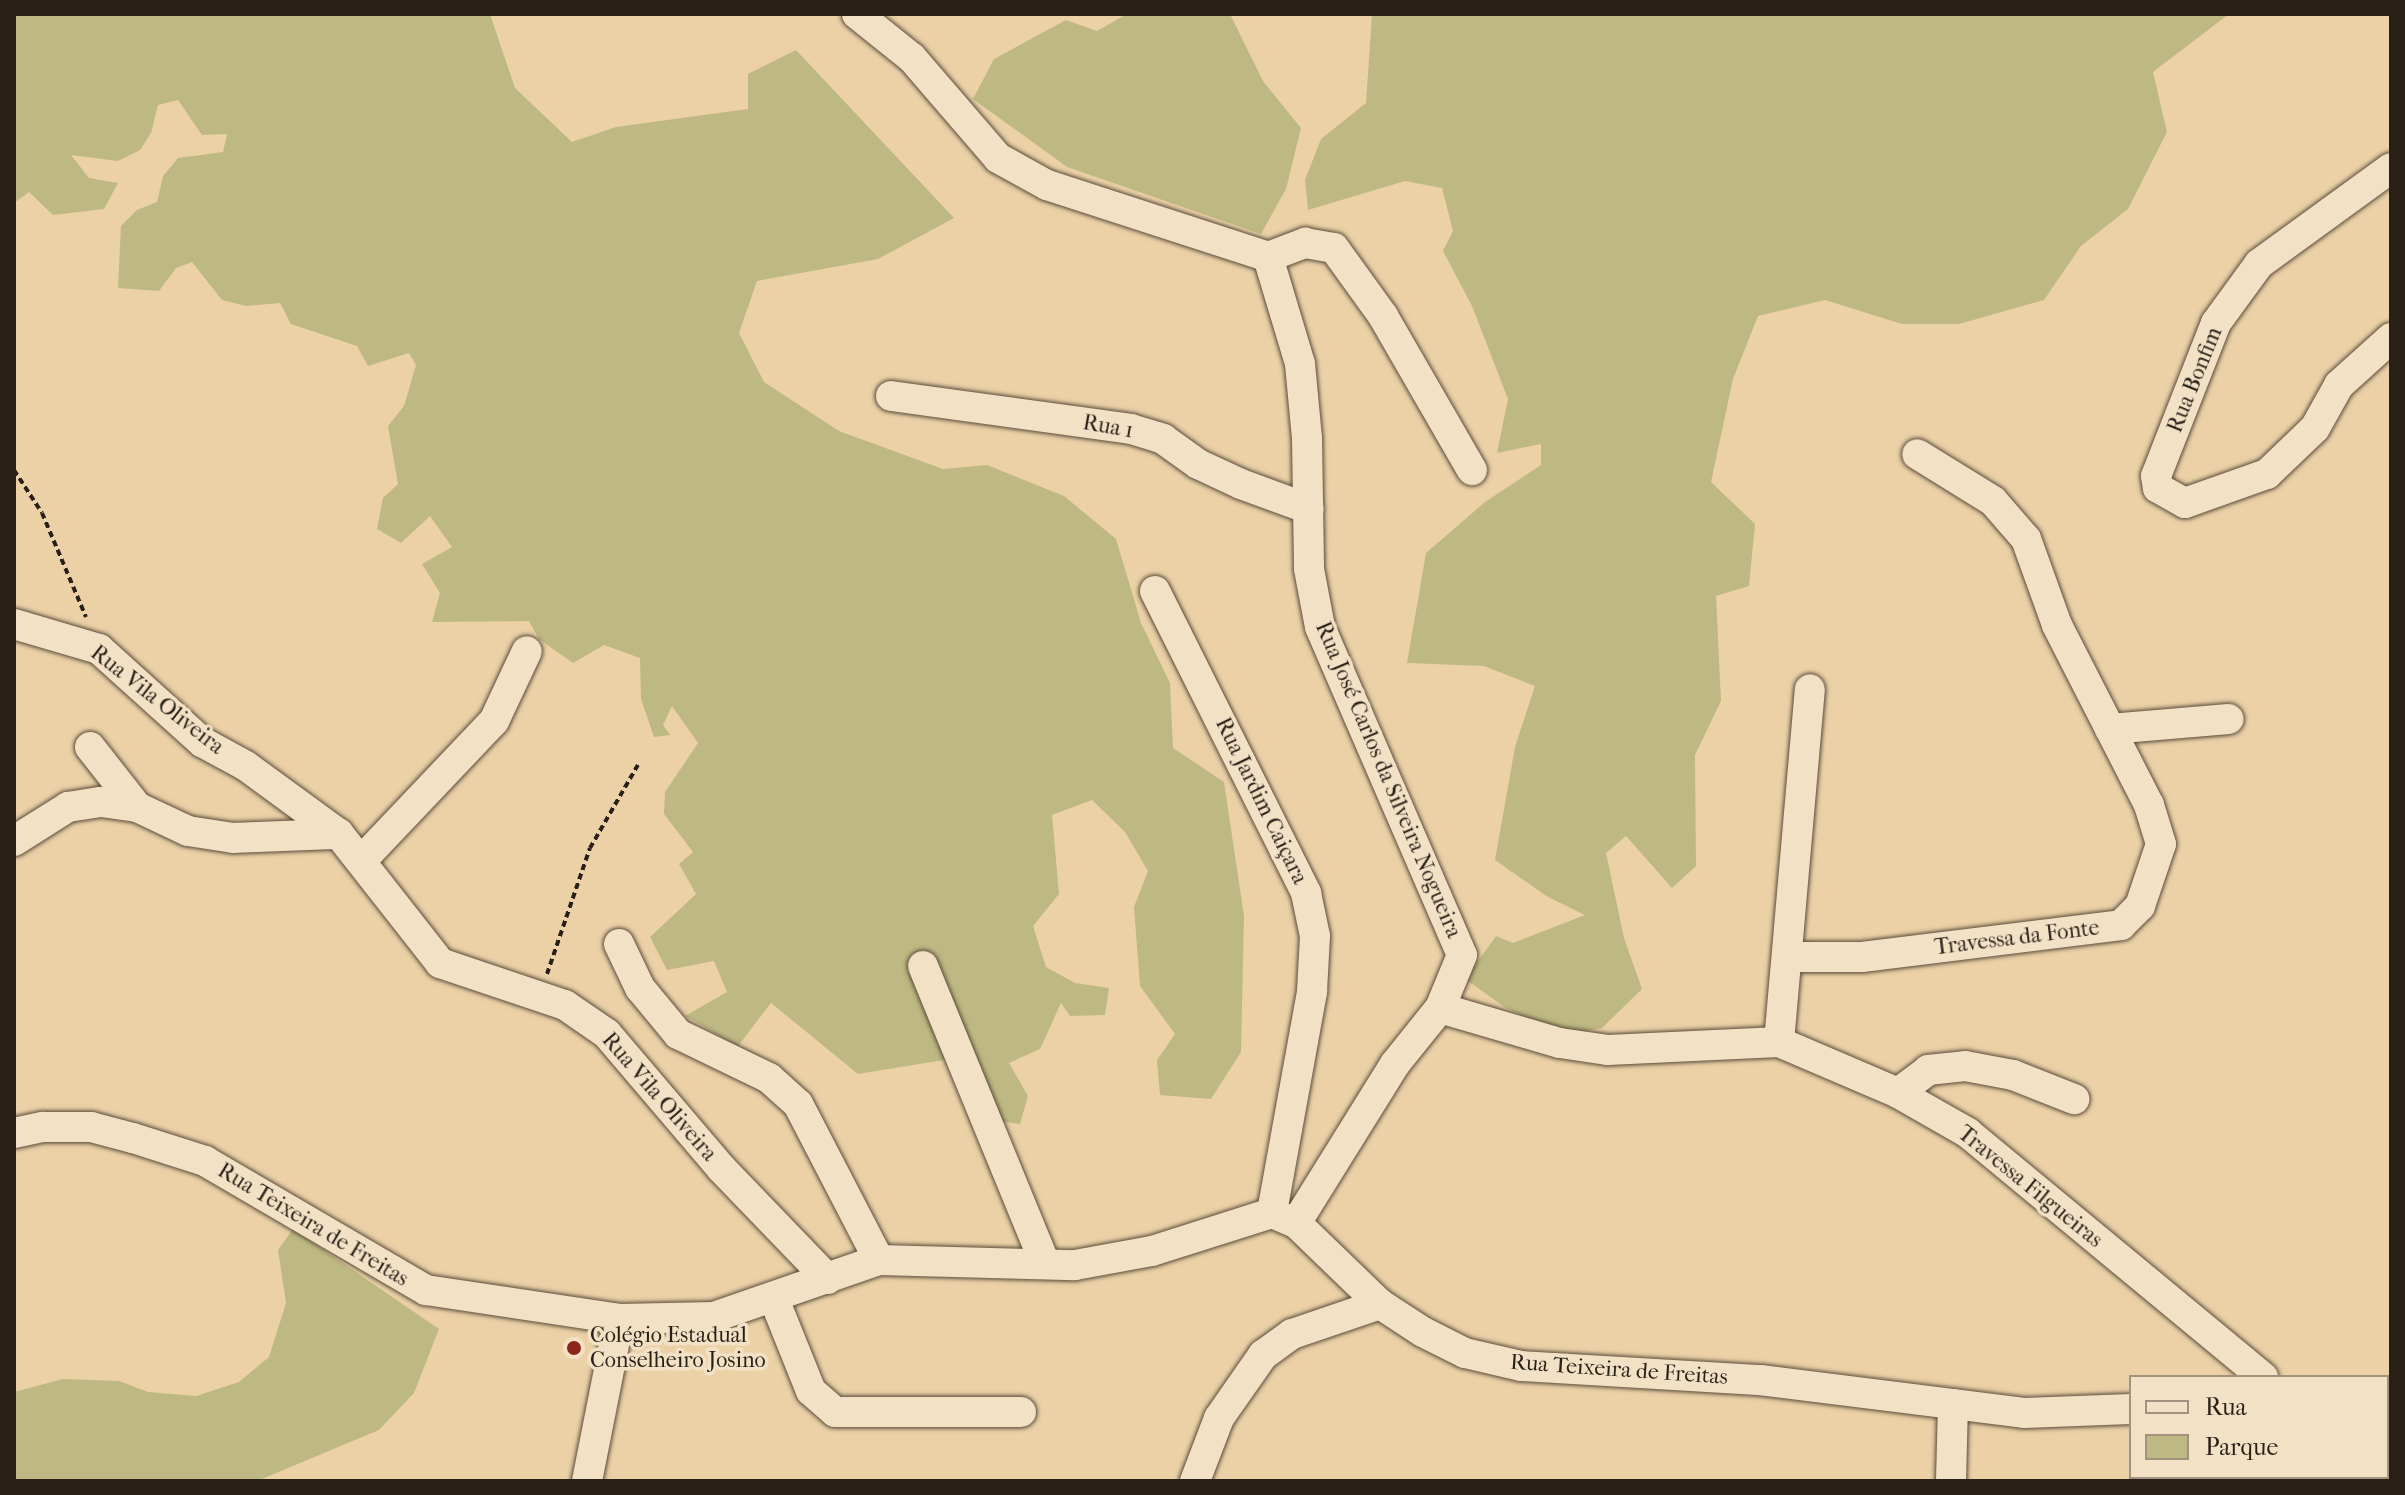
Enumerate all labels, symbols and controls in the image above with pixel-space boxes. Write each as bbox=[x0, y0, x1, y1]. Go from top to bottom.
street label: Rua Bonfim bbox=[2162, 323, 2228, 437]
street label: Rua 1 bbox=[1081, 410, 1135, 444]
street label: Rua José Carlos da Silveira Nogueira bbox=[1309, 618, 1467, 942]
street label: Rua Vila Oliveira bbox=[85, 640, 229, 760]
street label: Rua Jardim Caiçara bbox=[1209, 713, 1313, 889]
street label: Travessa da Fonte bbox=[1933, 915, 2101, 961]
street label: Rua Vila Oliveira bbox=[596, 1027, 722, 1167]
street label: Travessa Filgueiras bbox=[1952, 1120, 2108, 1254]
street label: Rua Teixeira de Freitas bbox=[213, 1158, 413, 1292]
place label: Colégio Estadual Conselheiro Josino bbox=[590, 1322, 766, 1374]
marker: Colégio Estadual Conselheiro Josino bbox=[565, 1339, 583, 1357]
street label: Rua Teixeira de Freitas bbox=[1509, 1349, 1729, 1391]
legend bbox=[2129, 1375, 2389, 1479]
text: Rua bbox=[2205, 1393, 2247, 1421]
text: Parque bbox=[2205, 1433, 2278, 1461]

